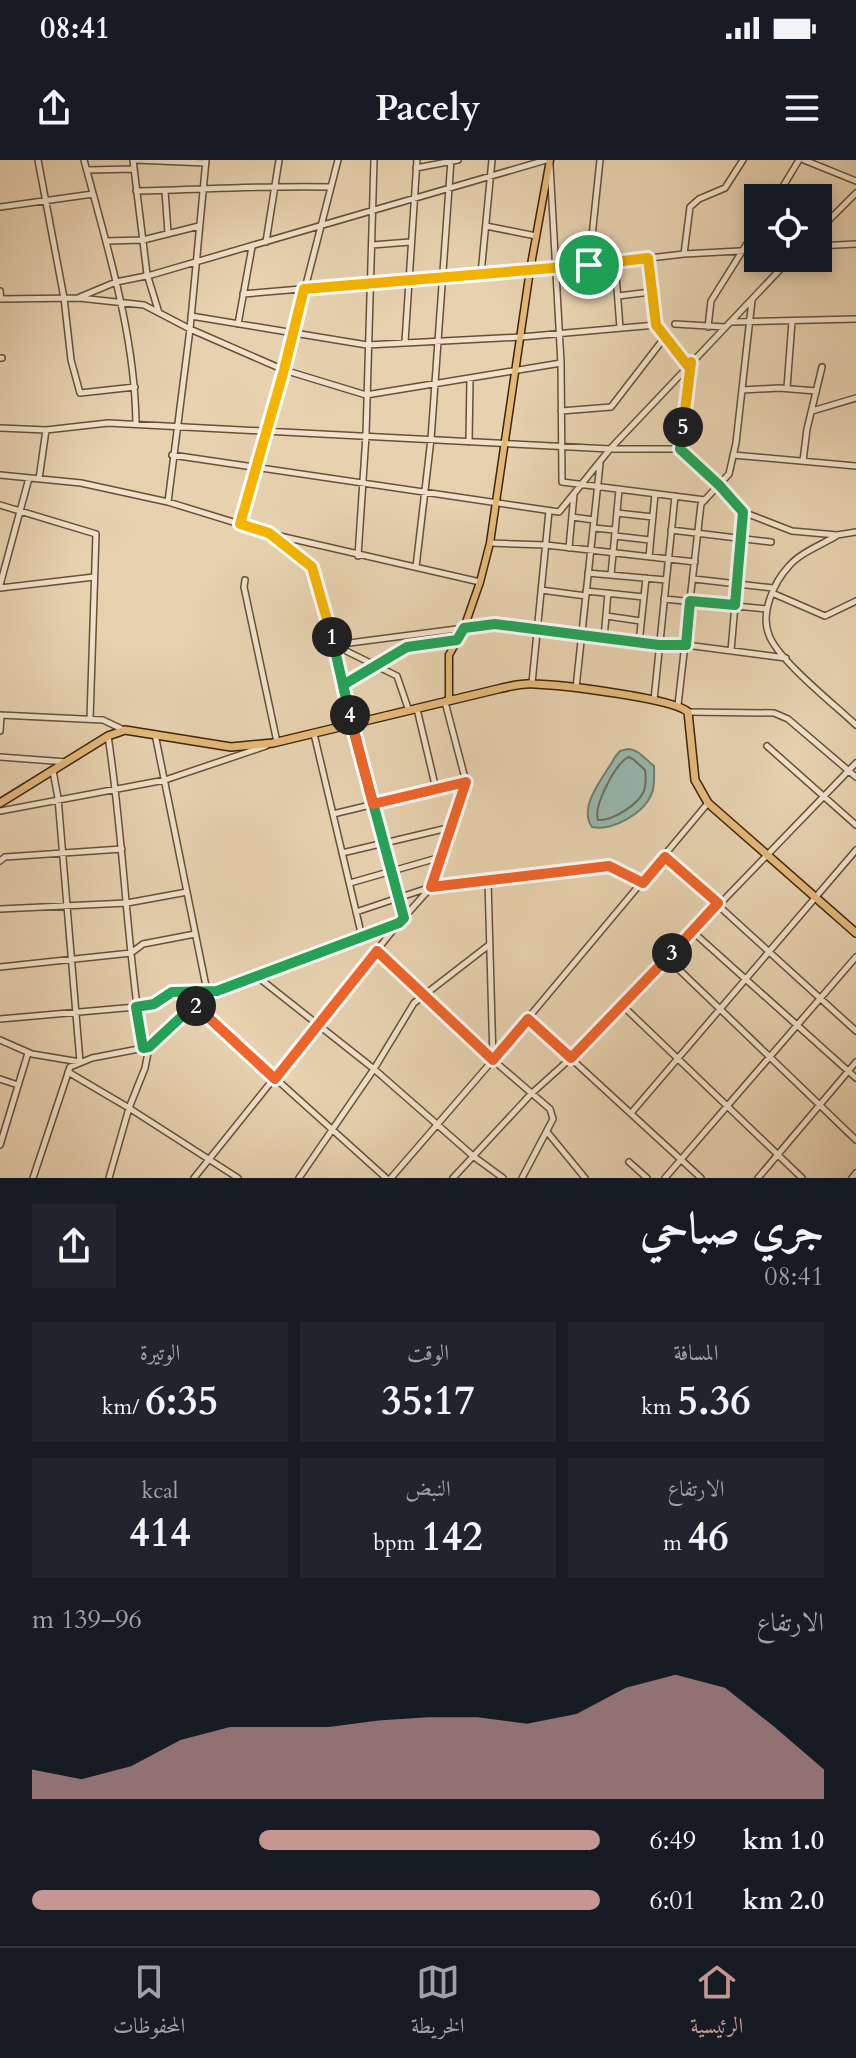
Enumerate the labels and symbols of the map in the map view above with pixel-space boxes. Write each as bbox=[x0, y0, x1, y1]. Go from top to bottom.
pin bbox=[555, 231, 623, 299]
pin: 5 bbox=[663, 407, 703, 447]
pin: 1 bbox=[312, 617, 352, 657]
pin: 4 bbox=[330, 695, 370, 735]
pin: 3 bbox=[652, 933, 692, 973]
pin: 2 bbox=[176, 986, 216, 1026]

